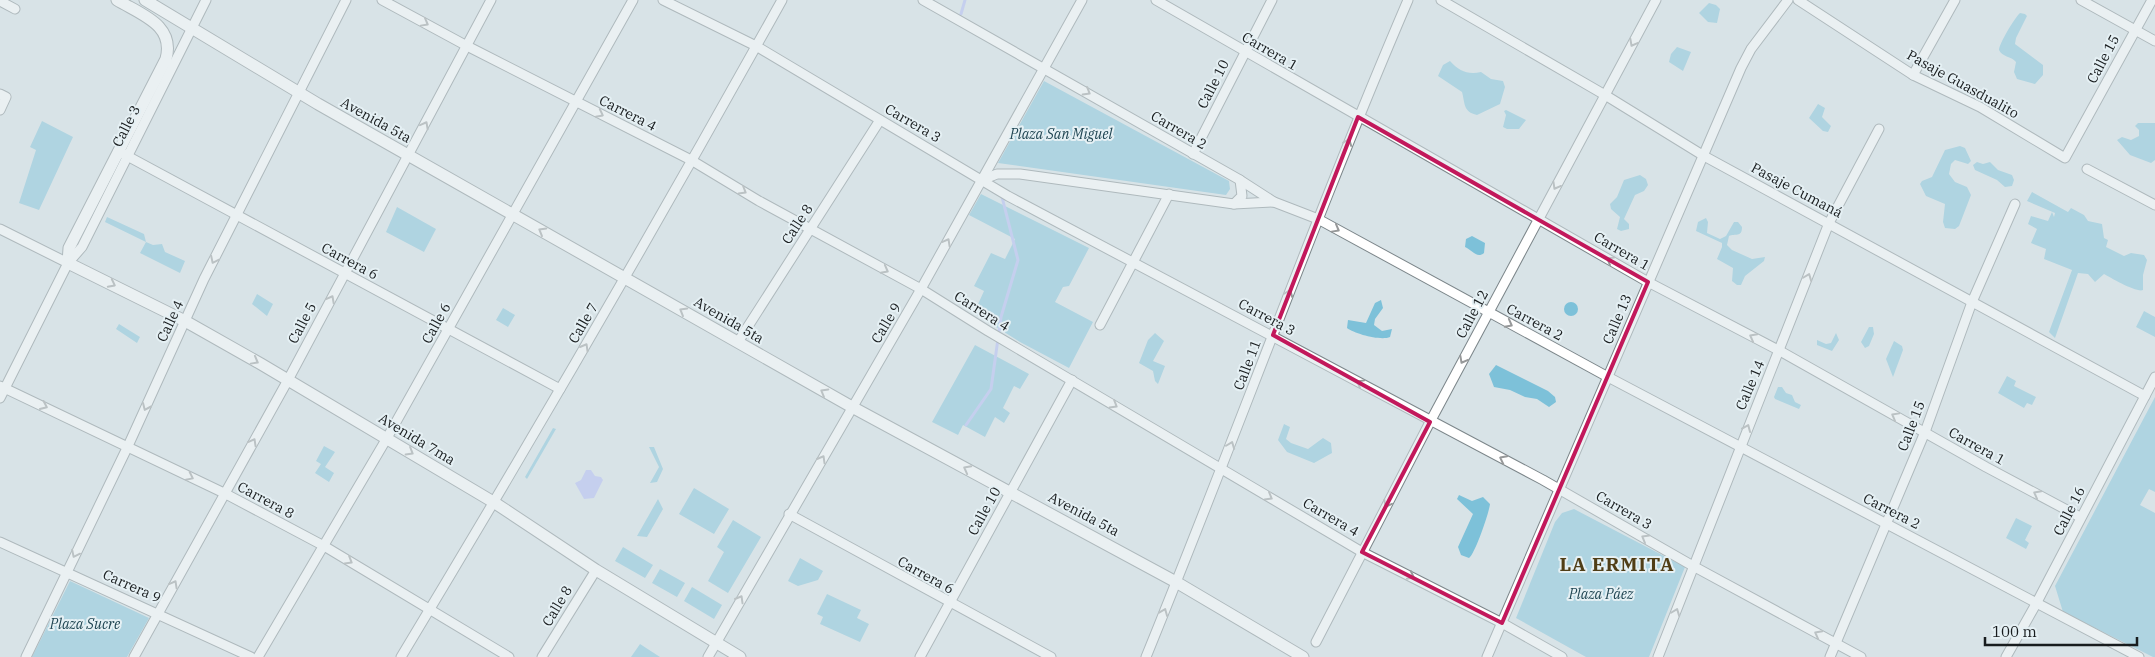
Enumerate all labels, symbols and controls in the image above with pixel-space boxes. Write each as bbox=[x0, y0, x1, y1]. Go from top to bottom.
one-way arrow bbox=[420, 17, 429, 27]
street label: Carrera 1 bbox=[1239, 28, 1301, 74]
street label: Calle 15 bbox=[2083, 32, 2123, 86]
one-way arrow bbox=[1629, 38, 1639, 47]
street label: Pasaje Guasdualito bbox=[1904, 46, 2022, 122]
street label: Calle 10 bbox=[1193, 57, 1233, 111]
one-way arrow bbox=[1081, 86, 1090, 96]
street label: Carrera 4 bbox=[596, 91, 660, 135]
street label: Avenida 5ta bbox=[338, 93, 415, 147]
street label: Carrera 3 bbox=[882, 100, 944, 146]
street label: Calle 3 bbox=[108, 102, 144, 150]
street label: Carrera 2 bbox=[1148, 107, 1210, 153]
one-way arrow bbox=[595, 108, 604, 118]
one-way arrow bbox=[419, 122, 429, 131]
park label: Plaza San Miguel bbox=[1009, 125, 1113, 143]
one-way arrow bbox=[1342, 138, 1352, 147]
street label: Pasaje Cumaná bbox=[1748, 158, 1846, 222]
one-way arrow bbox=[1552, 181, 1562, 190]
one-way arrow bbox=[738, 185, 747, 195]
street label: Calle 8 bbox=[777, 201, 817, 247]
one-way arrow bbox=[1331, 223, 1340, 233]
one-way arrow bbox=[538, 227, 547, 237]
street label: Carrera 1 bbox=[1591, 228, 1653, 274]
street label: Carrera 6 bbox=[318, 238, 382, 284]
one-way arrow bbox=[941, 239, 951, 248]
one-way arrow bbox=[210, 255, 220, 264]
one-way arrow bbox=[1606, 256, 1615, 266]
one-way arrow bbox=[880, 264, 889, 274]
one-way arrow bbox=[1802, 273, 1812, 282]
one-way arrow bbox=[106, 278, 115, 288]
street label: Carrera 4 bbox=[951, 287, 1013, 335]
street label: Calle 12 bbox=[1452, 287, 1492, 341]
one-way arrow bbox=[1283, 289, 1293, 298]
street label: Calle 13 bbox=[1598, 291, 1636, 347]
street label: Avenida 5ta bbox=[691, 293, 768, 347]
street label: Carrera 3 bbox=[1235, 294, 1299, 340]
one-way arrow bbox=[325, 295, 335, 304]
street label: Calle 4 bbox=[153, 297, 187, 345]
street label: Calle 5 bbox=[284, 299, 320, 347]
street label: Calle 6 bbox=[417, 299, 455, 347]
street label: Calle 7 bbox=[564, 299, 602, 347]
street label: Calle 9 bbox=[867, 299, 905, 347]
street label: Carrera 2 bbox=[1503, 299, 1567, 345]
one-way arrow bbox=[679, 308, 688, 318]
one-way arrow bbox=[1504, 318, 1513, 328]
one-way arrow bbox=[1749, 333, 1758, 343]
street label: Calle 11 bbox=[1229, 337, 1265, 393]
one-way arrow bbox=[579, 343, 589, 352]
one-way arrow bbox=[250, 354, 259, 364]
one-way arrow bbox=[1459, 355, 1469, 364]
street label: Calle 14 bbox=[1731, 357, 1769, 413]
one-way arrow bbox=[1356, 379, 1365, 389]
one-way arrow bbox=[821, 388, 830, 398]
one-way arrow bbox=[1109, 398, 1118, 408]
street label: Calle 15 bbox=[1893, 398, 1929, 454]
one-way arrow bbox=[39, 400, 48, 411]
one-way arrow bbox=[141, 402, 152, 411]
street label: Avenida 7ma bbox=[375, 409, 459, 469]
one-way arrow bbox=[1891, 412, 1900, 422]
street label: Carrera 1 bbox=[1946, 423, 2008, 469]
one-way arrow bbox=[1741, 424, 1752, 433]
one-way arrow bbox=[247, 438, 257, 447]
one-way arrow bbox=[1225, 441, 1235, 450]
one-way arrow bbox=[405, 446, 414, 456]
one-way arrow bbox=[815, 455, 825, 464]
one-way arrow bbox=[1499, 455, 1508, 465]
one-way arrow bbox=[964, 465, 973, 475]
one-way arrow bbox=[185, 471, 194, 481]
street label: Carrera 8 bbox=[234, 477, 298, 523]
street label: Calle 10 bbox=[963, 484, 1005, 538]
street label: Calle 16 bbox=[2049, 484, 2089, 538]
street label: Carrera 3 bbox=[1593, 487, 1655, 533]
street label: Avenida 5ta bbox=[1045, 488, 1123, 540]
street label: Carrera 2 bbox=[1860, 489, 1924, 533]
one-way arrow bbox=[1264, 490, 1273, 500]
one-way arrow bbox=[2033, 490, 2042, 500]
street label: Carrera 4 bbox=[1300, 494, 1362, 540]
one-way arrow bbox=[1383, 499, 1393, 508]
one-way arrow bbox=[1641, 535, 1650, 545]
one-way arrow bbox=[71, 549, 81, 558]
street label: Carrera 6 bbox=[895, 552, 957, 598]
district label: LA ERMITA bbox=[1560, 552, 1674, 576]
one-way arrow bbox=[344, 555, 353, 565]
street label: Carrera 9 bbox=[100, 565, 164, 607]
one-way arrow bbox=[1405, 570, 1414, 580]
one-way arrow bbox=[168, 580, 178, 589]
street label: Calle 8 bbox=[538, 582, 576, 630]
park label: Plaza Páez bbox=[1568, 585, 1634, 603]
one-way arrow bbox=[734, 596, 744, 605]
one-way arrow bbox=[1158, 608, 1168, 617]
one-way arrow bbox=[1670, 608, 1680, 616]
scale bar bbox=[1985, 614, 2138, 646]
park label: Plaza Sucre bbox=[49, 615, 121, 633]
text: 100 m bbox=[1992, 622, 2037, 641]
one-way arrow bbox=[1814, 630, 1823, 640]

